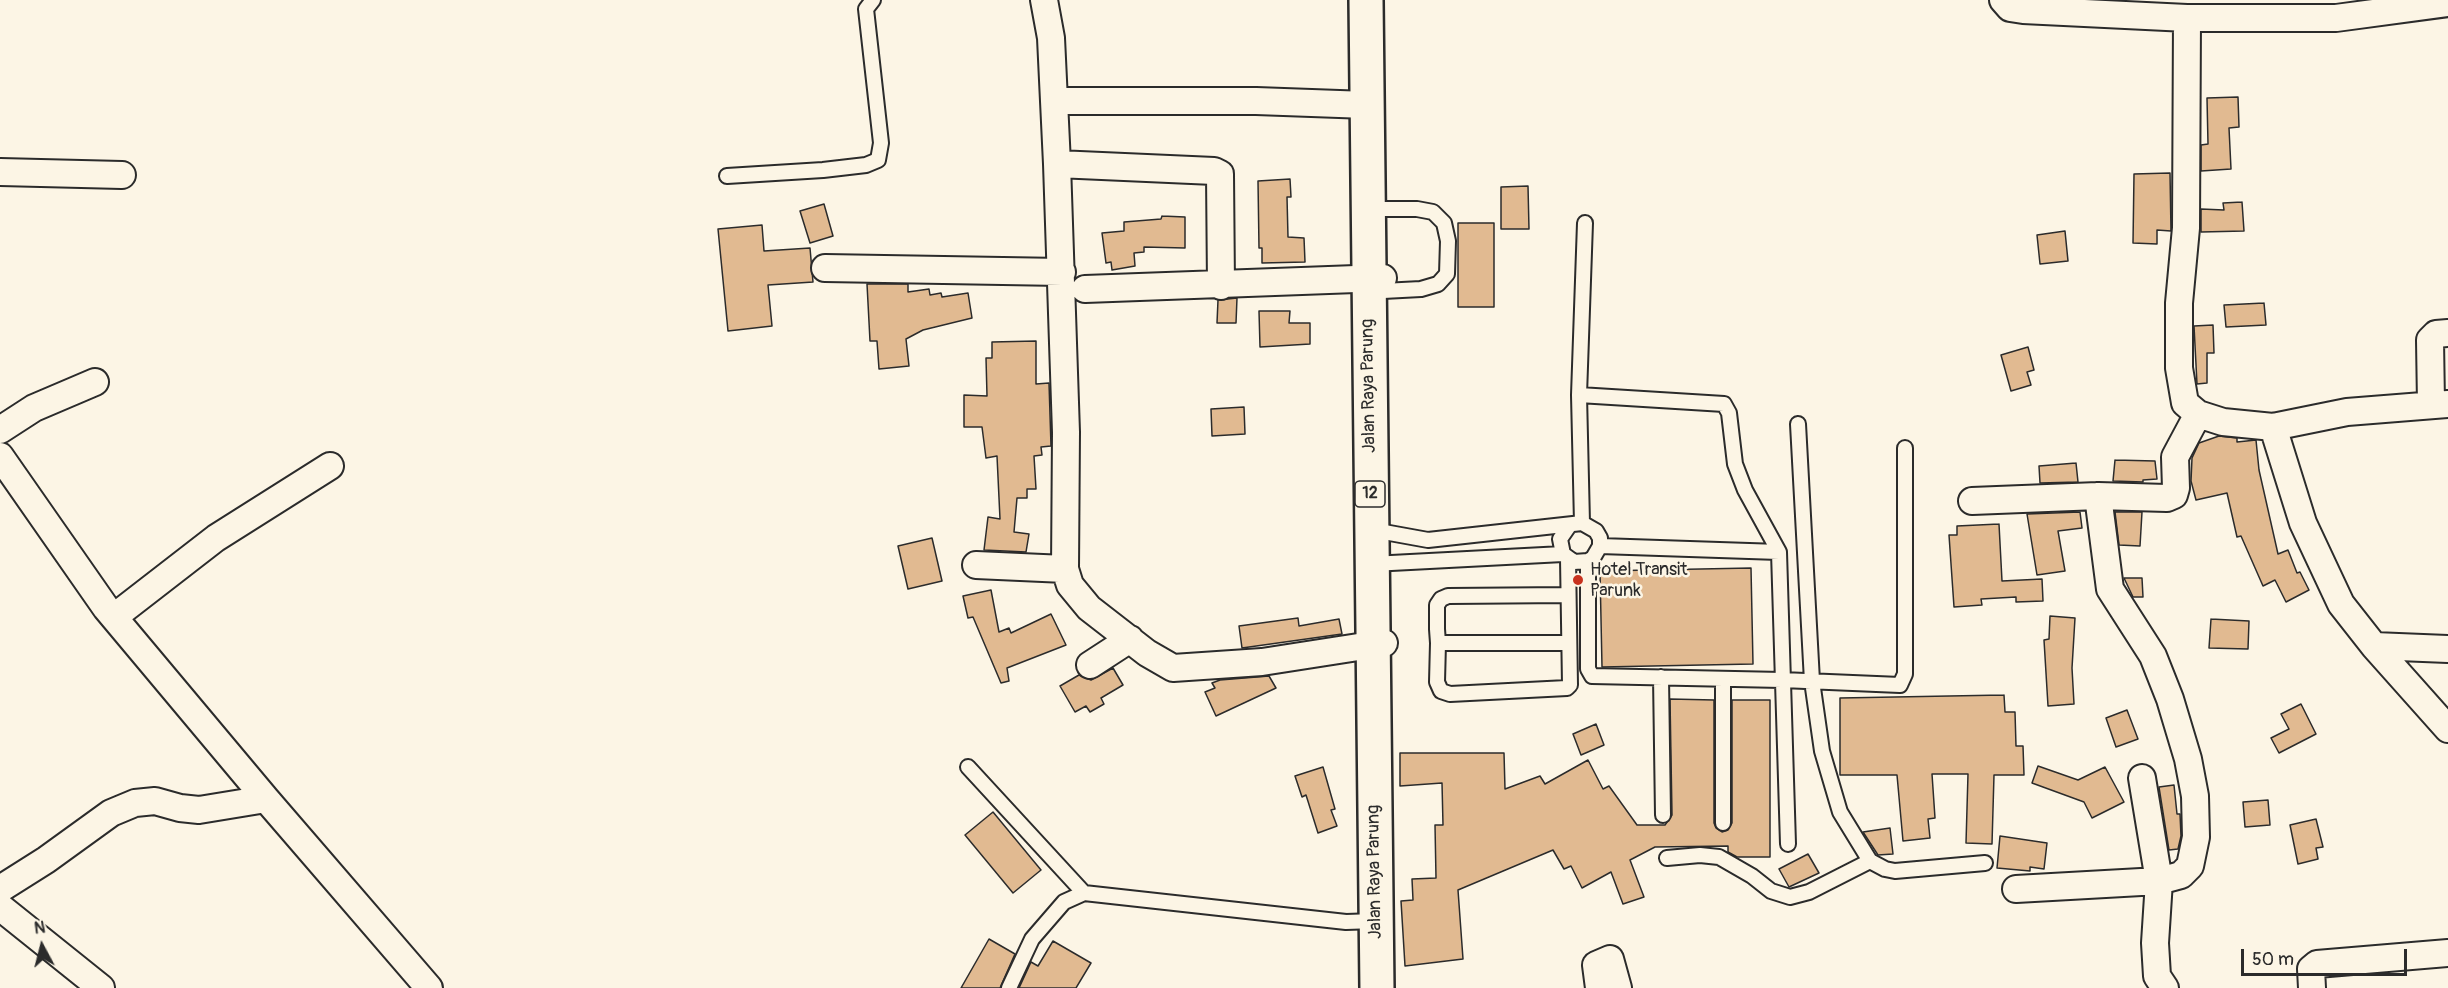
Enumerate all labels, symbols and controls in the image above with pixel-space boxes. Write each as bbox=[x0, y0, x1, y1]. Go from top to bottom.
street label: Jalan Raya Parung bbox=[1357, 319, 1381, 453]
road number: 12 bbox=[1355, 481, 1385, 507]
place label: Hotel Transit Parunk bbox=[1590, 559, 1687, 602]
marker: Hotel Transit Parunk bbox=[1571, 573, 1585, 587]
street label: Jalan Raya Parung bbox=[1363, 805, 1387, 939]
north arrow bbox=[12, 916, 72, 976]
text: N bbox=[33, 918, 46, 939]
scale bar bbox=[2244, 937, 2410, 975]
text: 50 m bbox=[2252, 948, 2294, 971]

